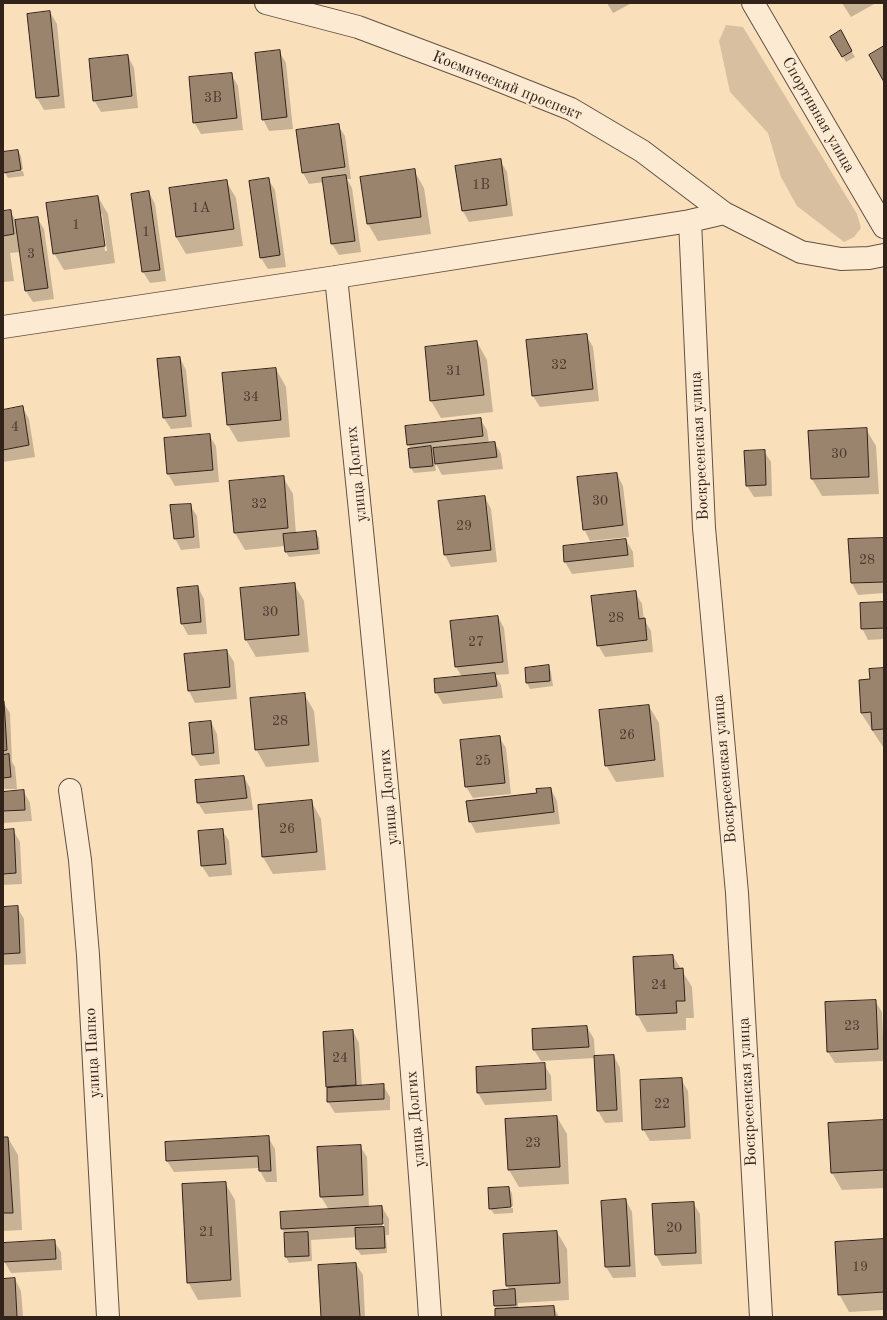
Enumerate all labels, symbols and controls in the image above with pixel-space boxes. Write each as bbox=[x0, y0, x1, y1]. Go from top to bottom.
street label: Космический проспект bbox=[429, 47, 585, 125]
street label: Спортивная улица bbox=[777, 54, 859, 176]
house number: 3В bbox=[204, 90, 222, 106]
house number: 1В bbox=[472, 177, 490, 193]
house number: 1А bbox=[192, 200, 210, 216]
house number: 1 bbox=[72, 217, 80, 233]
house number: 1 bbox=[142, 224, 150, 240]
house number: 3 bbox=[27, 246, 35, 262]
house number: 32 bbox=[551, 357, 567, 373]
house number: 31 bbox=[446, 363, 462, 379]
street label: Воскресенская улица bbox=[687, 371, 713, 521]
house number: 34 bbox=[243, 389, 259, 405]
house number: 4 bbox=[11, 419, 19, 435]
street label: улица Долгих bbox=[342, 425, 372, 523]
house number: 30 bbox=[831, 446, 847, 462]
house number: 30 bbox=[592, 493, 608, 509]
house number: 32 bbox=[251, 496, 267, 512]
house number: 29 bbox=[456, 518, 472, 534]
house number: 28 bbox=[859, 552, 875, 568]
house number: 30 bbox=[262, 604, 278, 620]
house number: 28 bbox=[608, 610, 624, 626]
house number: 27 bbox=[468, 634, 484, 650]
street label: Воскресенская улица bbox=[709, 694, 741, 844]
house number: 28 bbox=[272, 713, 288, 729]
house number: 26 bbox=[619, 727, 635, 743]
street label: улица Долгих bbox=[375, 748, 403, 846]
house number: 25 bbox=[475, 753, 491, 769]
house number: 26 bbox=[279, 821, 295, 837]
house number: 24 bbox=[651, 977, 667, 993]
street label: улица Папко bbox=[81, 1007, 105, 1099]
street label: Воскресенская улица bbox=[735, 1017, 761, 1167]
house number: 23 bbox=[844, 1018, 860, 1034]
house number: 24 bbox=[332, 1050, 348, 1066]
street label: улица Долгих bbox=[402, 1070, 430, 1168]
house number: 22 bbox=[654, 1096, 670, 1112]
house number: 23 bbox=[525, 1135, 541, 1151]
house number: 20 bbox=[666, 1220, 682, 1236]
house number: 21 bbox=[199, 1224, 215, 1240]
house number: 19 bbox=[852, 1259, 868, 1275]

